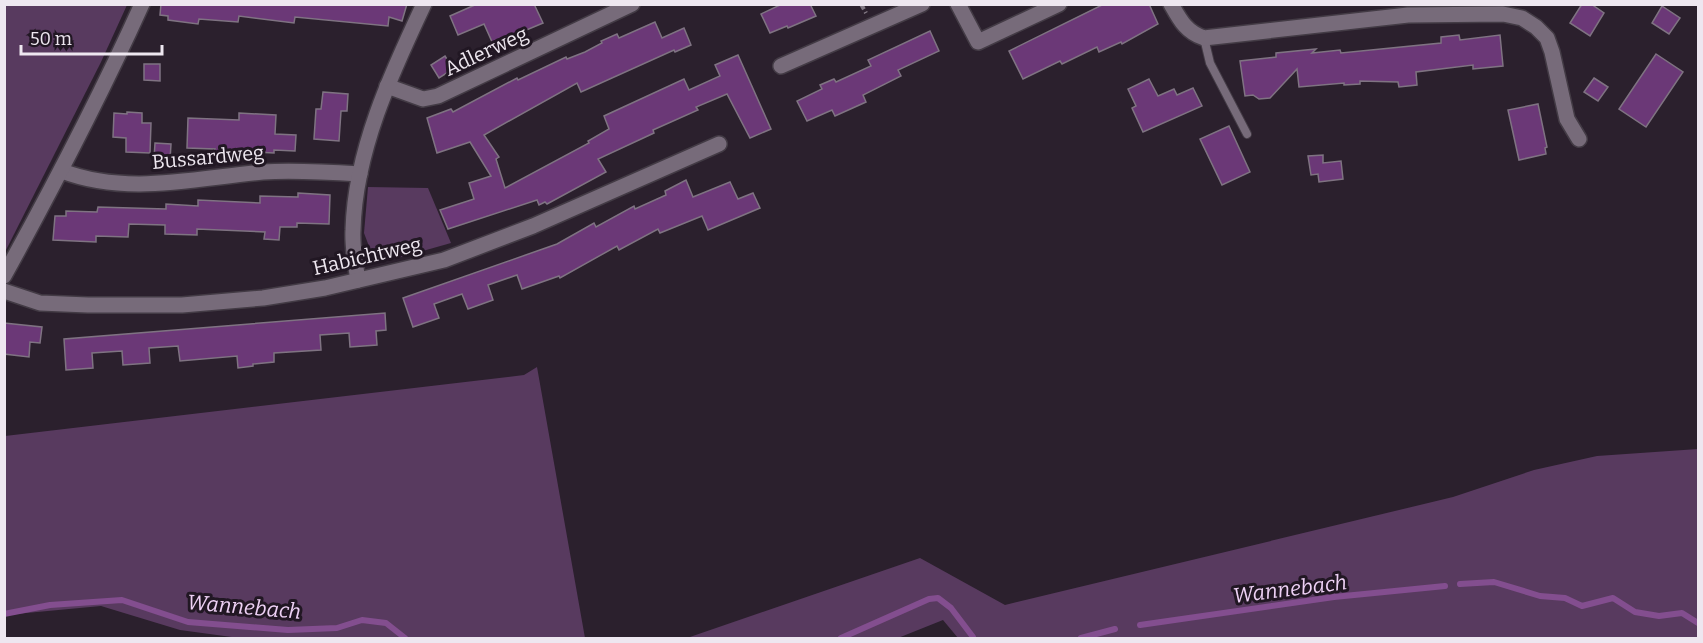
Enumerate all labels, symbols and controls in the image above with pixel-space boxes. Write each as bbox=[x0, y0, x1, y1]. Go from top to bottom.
scale bar bbox=[21, 18, 162, 56]
street label: Adlerweg bbox=[441, 21, 531, 81]
text: 50 m bbox=[30, 28, 72, 50]
street label: Bussardweg bbox=[151, 140, 265, 174]
street label: Habichtweg bbox=[310, 232, 424, 280]
water label: Wannebach bbox=[1232, 569, 1348, 609]
water label: Wannebach bbox=[186, 589, 302, 625]

